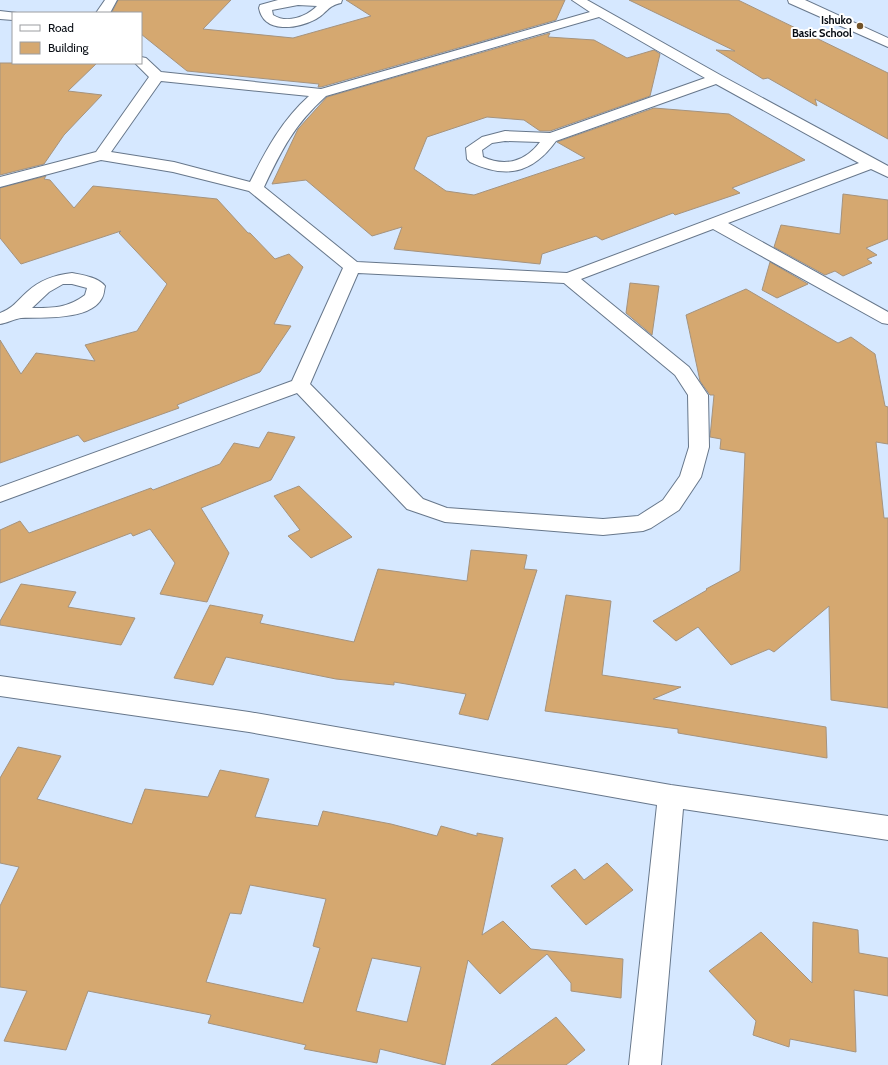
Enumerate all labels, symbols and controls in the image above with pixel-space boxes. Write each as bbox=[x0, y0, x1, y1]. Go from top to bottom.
legend bbox=[12, 12, 142, 64]
place label: Ishuko Basic School bbox=[792, 13, 852, 40]
text: Road bbox=[48, 20, 74, 35]
marker: Ishuko Basic School bbox=[855, 21, 865, 31]
text: Building bbox=[48, 40, 90, 55]

